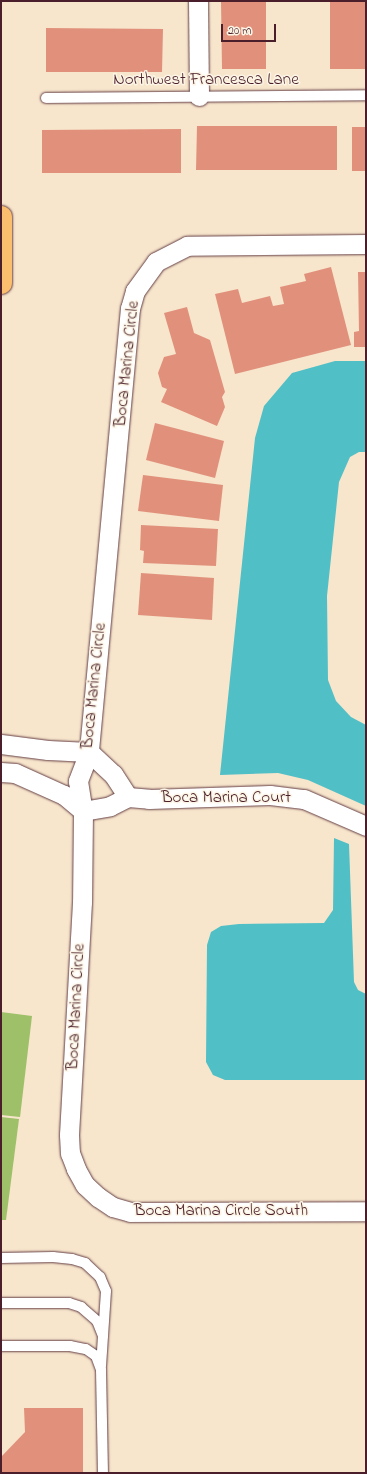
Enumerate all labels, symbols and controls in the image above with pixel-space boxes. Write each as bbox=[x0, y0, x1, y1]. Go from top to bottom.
scale bar bbox=[223, 16, 278, 42]
text: 20 m bbox=[228, 22, 251, 40]
street label: Northwest Francesca Lane bbox=[113, 70, 299, 90]
street label: Boca Marina Circle bbox=[110, 300, 144, 428]
street label: Boca Marina Circle bbox=[77, 622, 111, 750]
street label: Boca Marina Court bbox=[161, 788, 291, 808]
street label: Boca Marina Circle bbox=[63, 943, 89, 1071]
street label: Boca Marina Circle South bbox=[134, 1201, 308, 1221]

